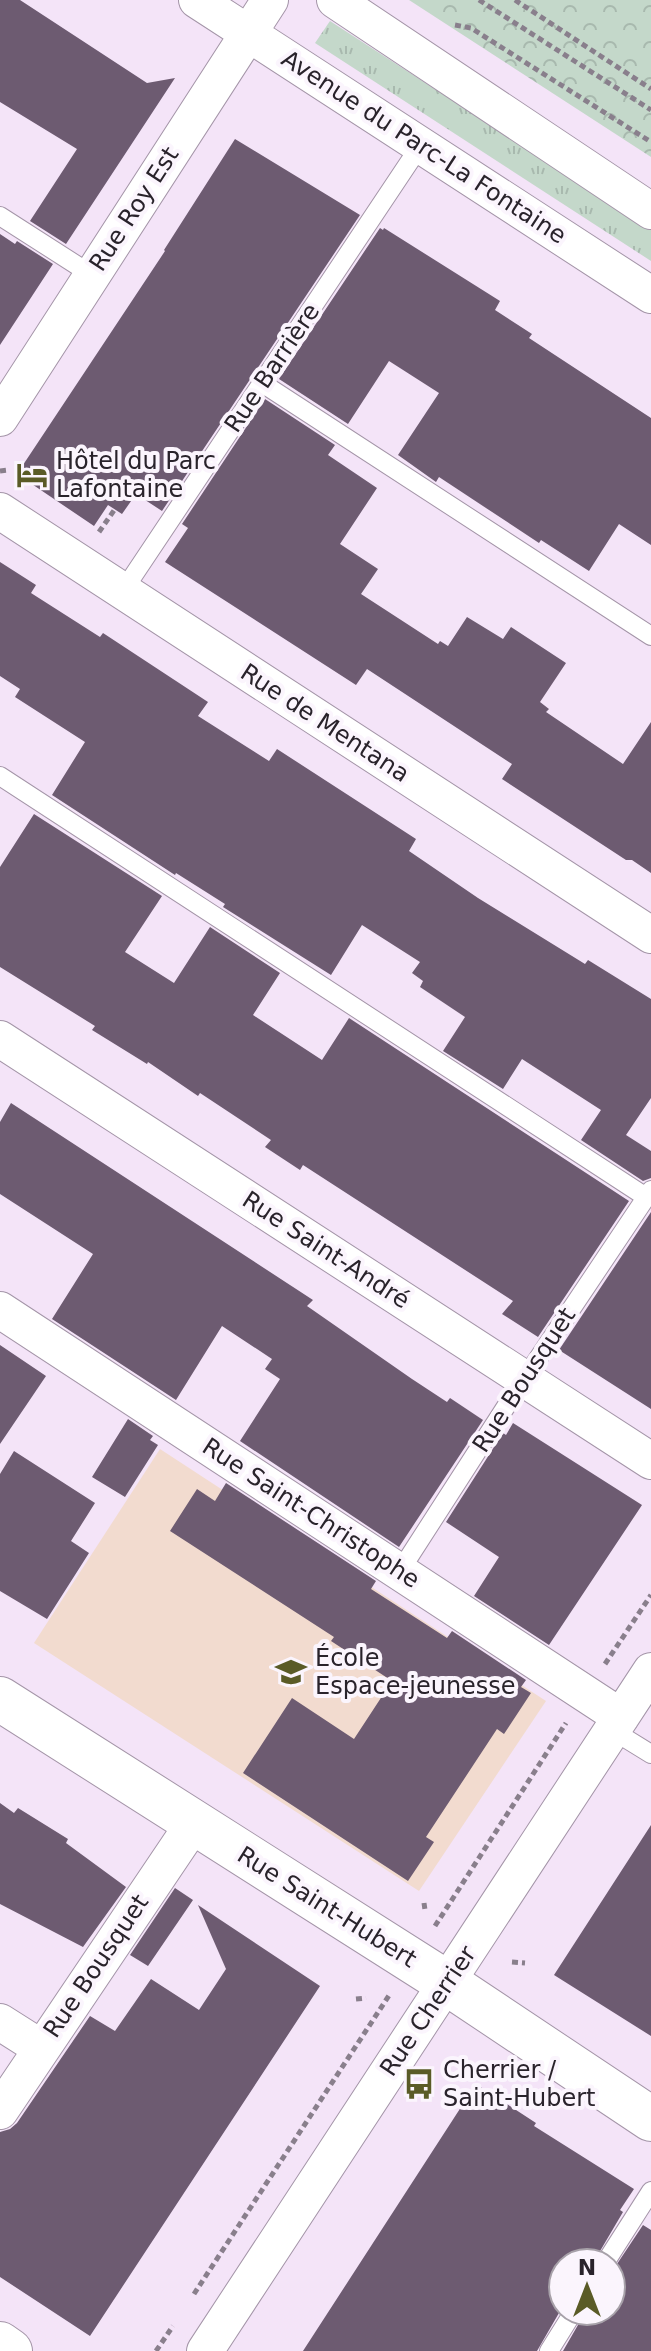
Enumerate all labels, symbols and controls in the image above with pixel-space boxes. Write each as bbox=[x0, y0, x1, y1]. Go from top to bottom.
street label: Avenue du Parc-La Fontaine bbox=[277, 44, 571, 250]
street label: Rue Roy Est bbox=[83, 142, 185, 276]
street label: Rue Barrière bbox=[219, 298, 325, 438]
place label: Hôtel du Parc Lafontaine bbox=[56, 447, 216, 503]
hotel icon: Hôtel du Parc Lafontaine bbox=[15, 458, 49, 492]
street label: Rue de Mentana bbox=[235, 658, 415, 788]
street label: Rue Saint-André bbox=[237, 1186, 415, 1314]
street label: Rue Bousquet bbox=[467, 1302, 581, 1458]
street label: Rue Saint-Christophe bbox=[197, 1432, 425, 1594]
place label: École Espace-jeunesse bbox=[315, 1643, 516, 1700]
school or university icon: École Espace-jeunesse bbox=[274, 1655, 308, 1689]
street label: Rue Saint-Hubert bbox=[232, 1841, 422, 1973]
street label: Rue Bousquet bbox=[38, 1889, 154, 2043]
street label: Rue Cherrier bbox=[374, 1941, 482, 2081]
place label: Cherrier / Saint-Hubert bbox=[443, 2056, 595, 2112]
bus stop icon: Cherrier / Saint-Hubert bbox=[402, 2067, 436, 2101]
north arrow bbox=[547, 2247, 627, 2327]
text: N bbox=[578, 2255, 596, 2280]

